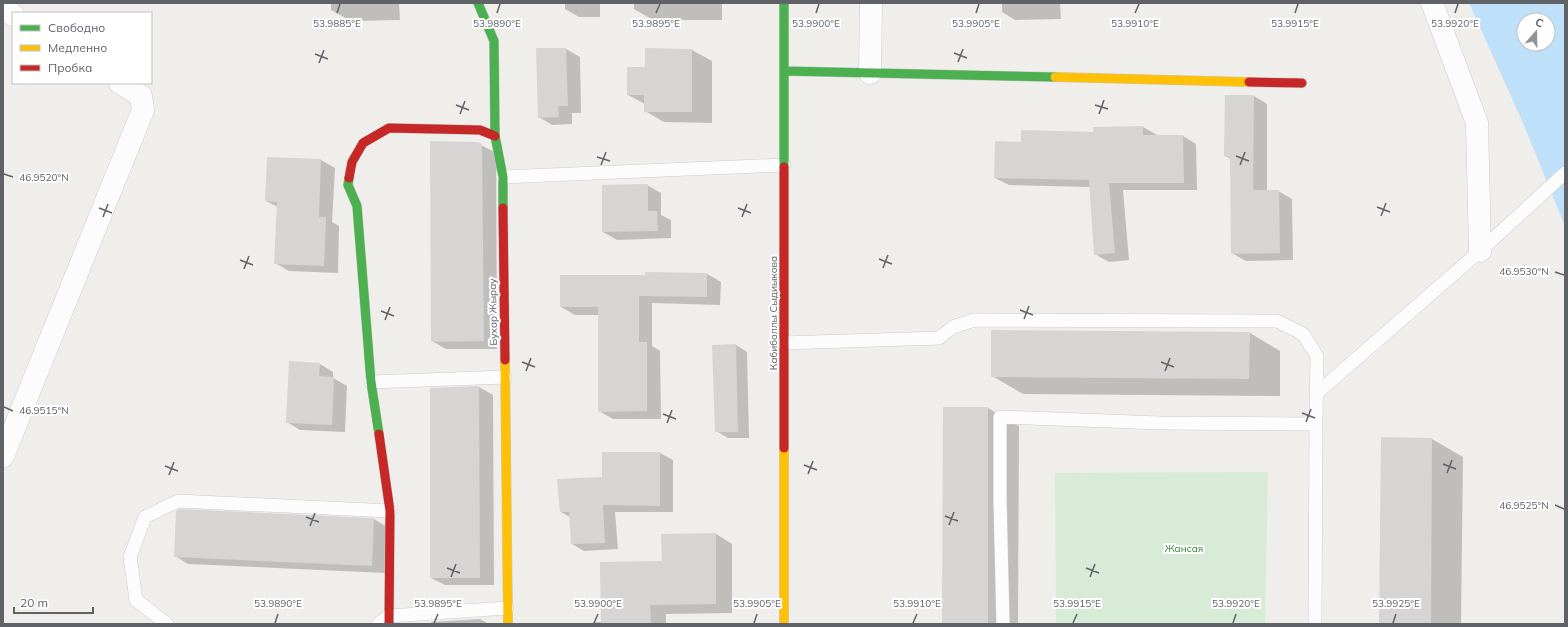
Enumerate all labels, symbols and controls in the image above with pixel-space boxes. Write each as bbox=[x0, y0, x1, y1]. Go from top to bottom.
legend bbox=[12, 12, 152, 84]
north arrow bbox=[1516, 12, 1556, 52]
text: С bbox=[1533, 15, 1546, 31]
text: 53.9885°E bbox=[313, 17, 361, 30]
text: 53.9890°E bbox=[473, 17, 521, 30]
text: 53.9895°E bbox=[632, 17, 680, 30]
text: 53.9900°E bbox=[792, 17, 840, 30]
text: 53.9905°E bbox=[952, 17, 1000, 30]
text: 53.9910°E bbox=[1111, 17, 1159, 30]
text: 53.9915°E bbox=[1271, 17, 1319, 30]
text: 53.9920°E bbox=[1431, 17, 1479, 30]
text: Свободно bbox=[48, 20, 105, 35]
text: Медленно bbox=[48, 40, 107, 55]
text: Пробка bbox=[48, 60, 92, 75]
text: 46.9520°N bbox=[19, 171, 69, 184]
street label: Кабиболлы Сыдиыкова bbox=[767, 256, 780, 370]
text: 46.9530°N bbox=[1499, 265, 1549, 278]
street label: Бухар Жырау bbox=[486, 278, 500, 346]
text: 46.9515°N bbox=[19, 404, 69, 417]
text: 46.9525°N bbox=[1499, 499, 1549, 512]
park label: Жансая bbox=[1165, 542, 1203, 555]
scale bar bbox=[14, 589, 93, 615]
text: 20 m bbox=[20, 595, 48, 610]
text: 53.9890°E bbox=[254, 597, 302, 610]
text: 53.9895°E bbox=[414, 597, 462, 610]
text: 53.9900°E bbox=[574, 597, 622, 610]
text: 53.9905°E bbox=[733, 597, 781, 610]
text: 53.9910°E bbox=[893, 597, 941, 610]
text: 53.9915°E bbox=[1053, 597, 1101, 610]
text: 53.9920°E bbox=[1212, 597, 1260, 610]
text: 53.9925°E bbox=[1372, 597, 1420, 610]

